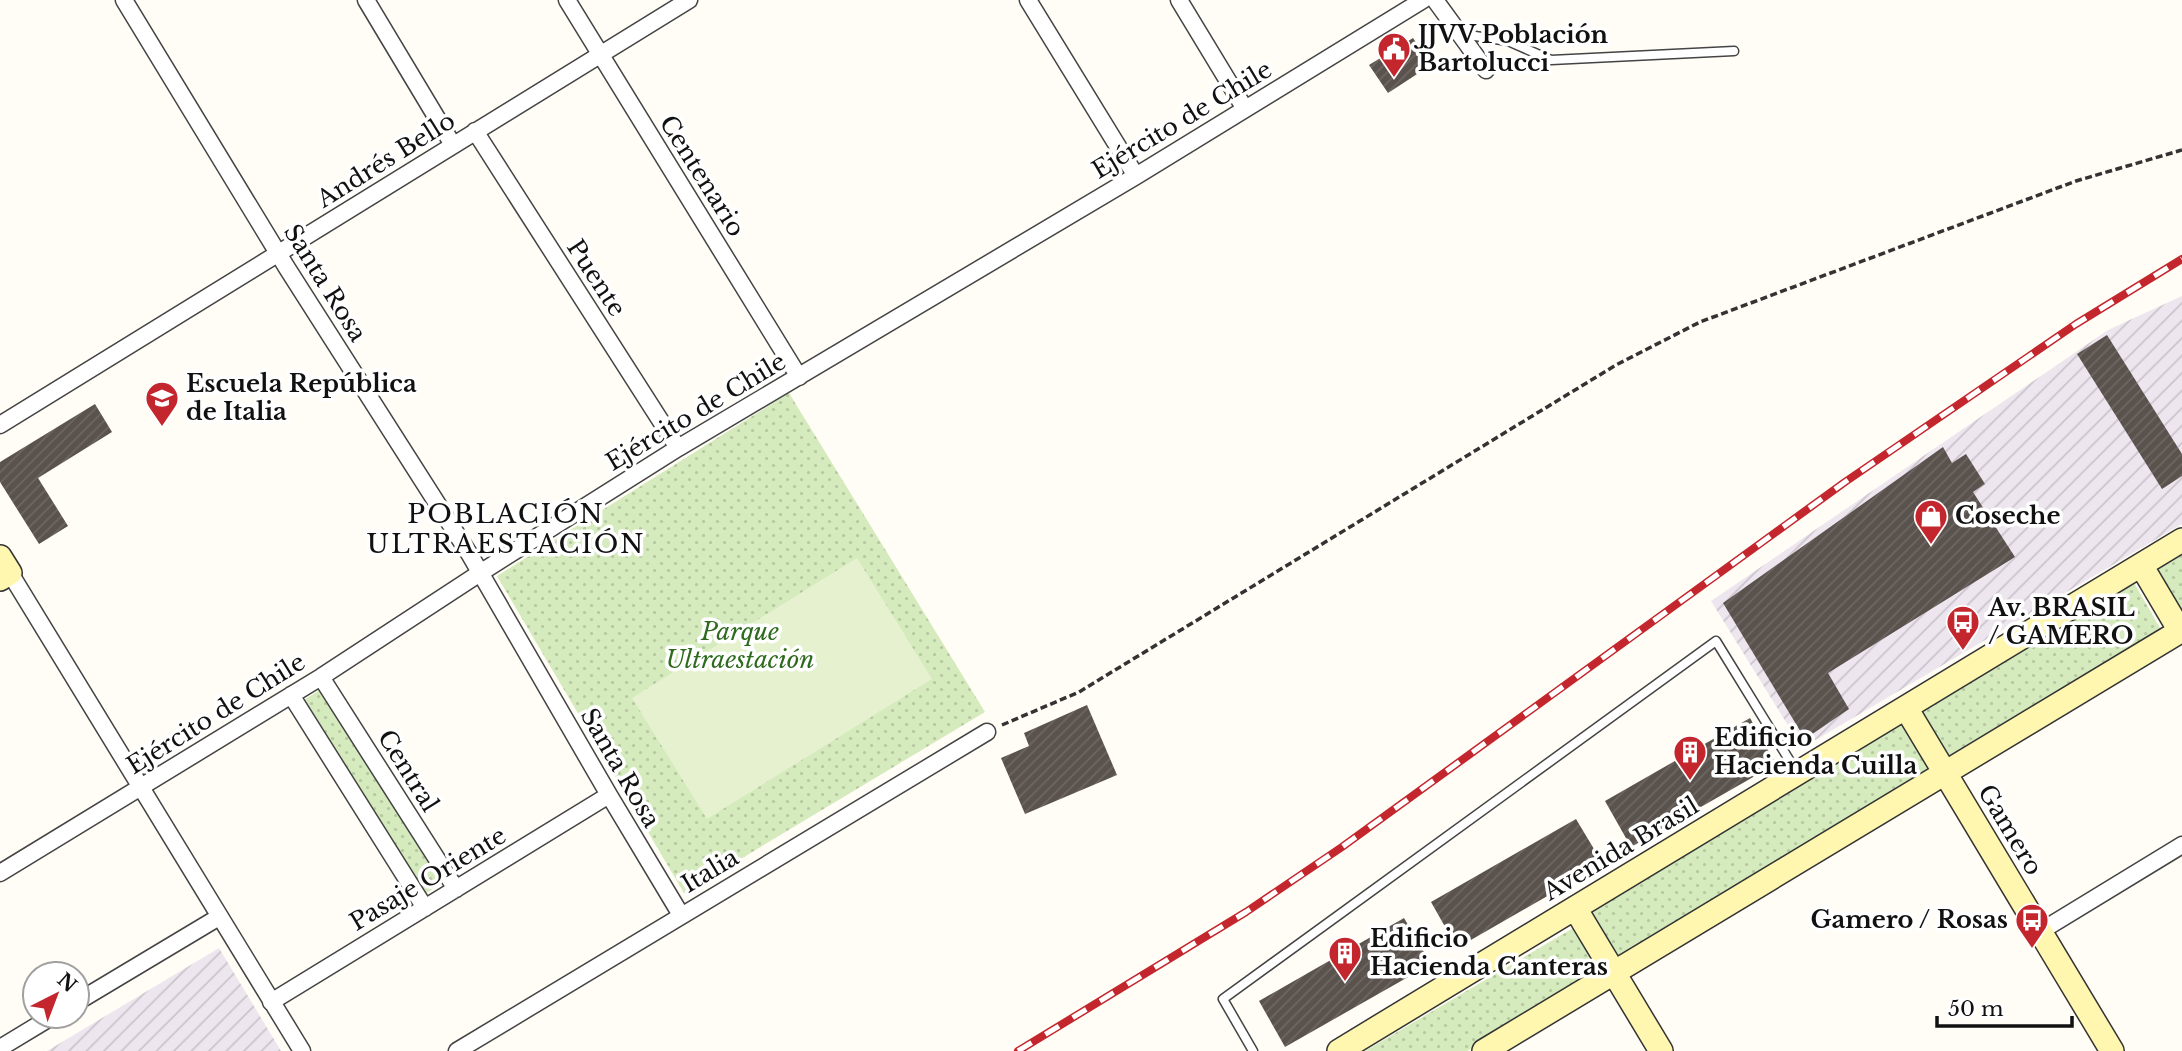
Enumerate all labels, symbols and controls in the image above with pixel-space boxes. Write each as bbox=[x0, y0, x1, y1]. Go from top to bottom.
place label: JJVV Población Bartolucci bbox=[1413, 20, 1609, 77]
public building icon: JJVV Población Bartolucci bbox=[1375, 30, 1413, 79]
street label: Ejército de Chile bbox=[1087, 54, 1277, 185]
street label: Andrés Bello bbox=[310, 106, 460, 214]
street label: Centenario bbox=[654, 110, 751, 242]
street label: Santa Rosa bbox=[278, 219, 373, 347]
street label: Puente bbox=[561, 234, 632, 322]
street label: Ejército de Chile bbox=[601, 346, 791, 477]
place label: Escuela República de Italia bbox=[186, 369, 417, 426]
school or university icon: Escuela República de Italia bbox=[143, 379, 181, 428]
shop icon: Coseche bbox=[1912, 497, 1950, 546]
district label: POBLACIÓN ULTRAESTACIÓN bbox=[367, 498, 645, 560]
place label: Coseche bbox=[1955, 501, 2061, 530]
place label: Av. BRASIL / GAMERO bbox=[1987, 593, 2135, 650]
bus stop icon: Av. BRASIL / GAMERO bbox=[1944, 603, 1982, 652]
park label: Parque Ultraestación bbox=[666, 617, 814, 674]
street label: Ejército de Chile bbox=[121, 647, 310, 780]
street label: Santa Rosa bbox=[575, 703, 667, 833]
place label: Edificio Hacienda Cuilla bbox=[1714, 723, 1917, 780]
street label: Central bbox=[372, 724, 445, 817]
building icon: Edificio Hacienda Cuilla bbox=[1671, 733, 1709, 782]
street label: Gamero bbox=[1972, 779, 2049, 880]
street label: Avenida Brasil bbox=[1537, 791, 1704, 907]
street label: Pasaje Oriente bbox=[344, 821, 511, 937]
street label: Italia bbox=[676, 842, 744, 899]
bus stop icon: Gamero / Rosas bbox=[2013, 901, 2051, 950]
place label: Gamero / Rosas bbox=[1810, 905, 2008, 934]
place label: Edificio Hacienda Canteras bbox=[1370, 924, 1608, 981]
building icon: Edificio Hacienda Canteras bbox=[1326, 934, 1364, 983]
north arrow bbox=[21, 960, 91, 1030]
text: N bbox=[53, 968, 81, 997]
scale bar bbox=[1937, 984, 2072, 1028]
text: 50 m bbox=[1948, 996, 2004, 1022]

